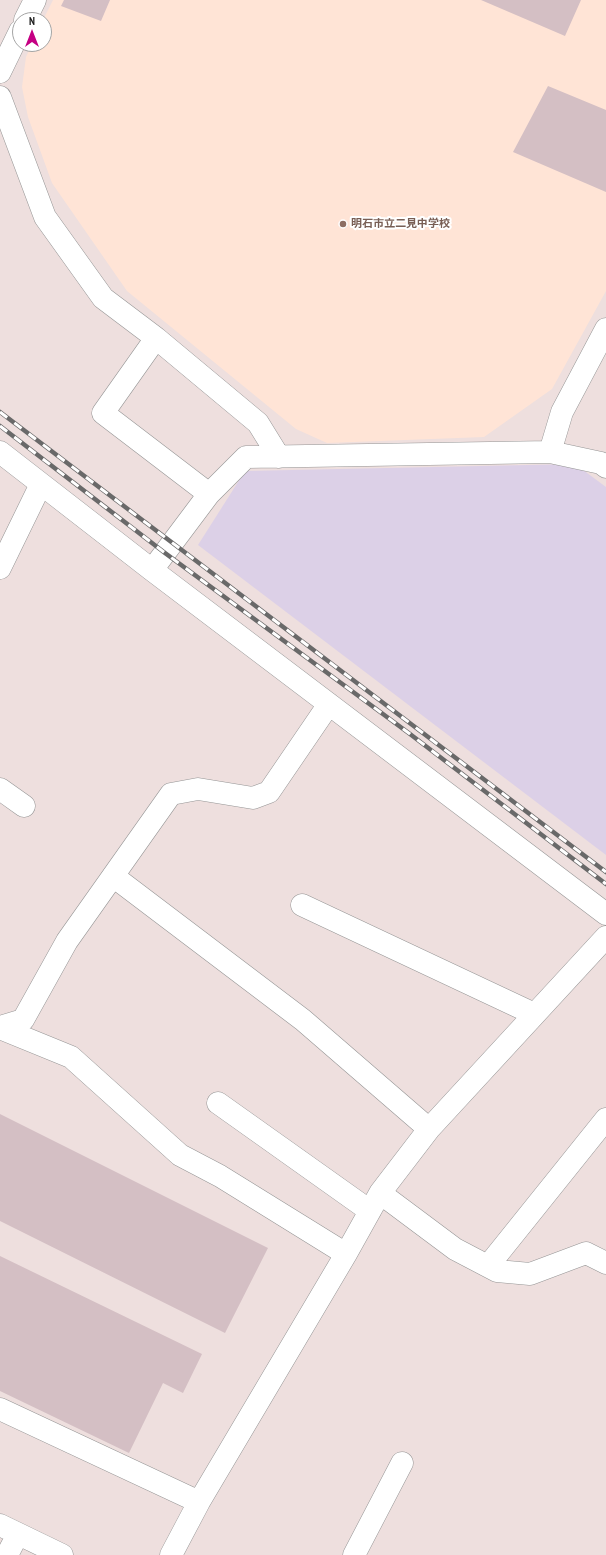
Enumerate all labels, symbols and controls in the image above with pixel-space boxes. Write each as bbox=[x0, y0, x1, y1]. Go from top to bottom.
north arrow bbox=[12, 12, 52, 52]
text: N bbox=[29, 14, 35, 28]
place label: 明石市立二見中学校 bbox=[351, 217, 450, 231]
marker: 明石市立二見中学校 bbox=[338, 219, 348, 229]

